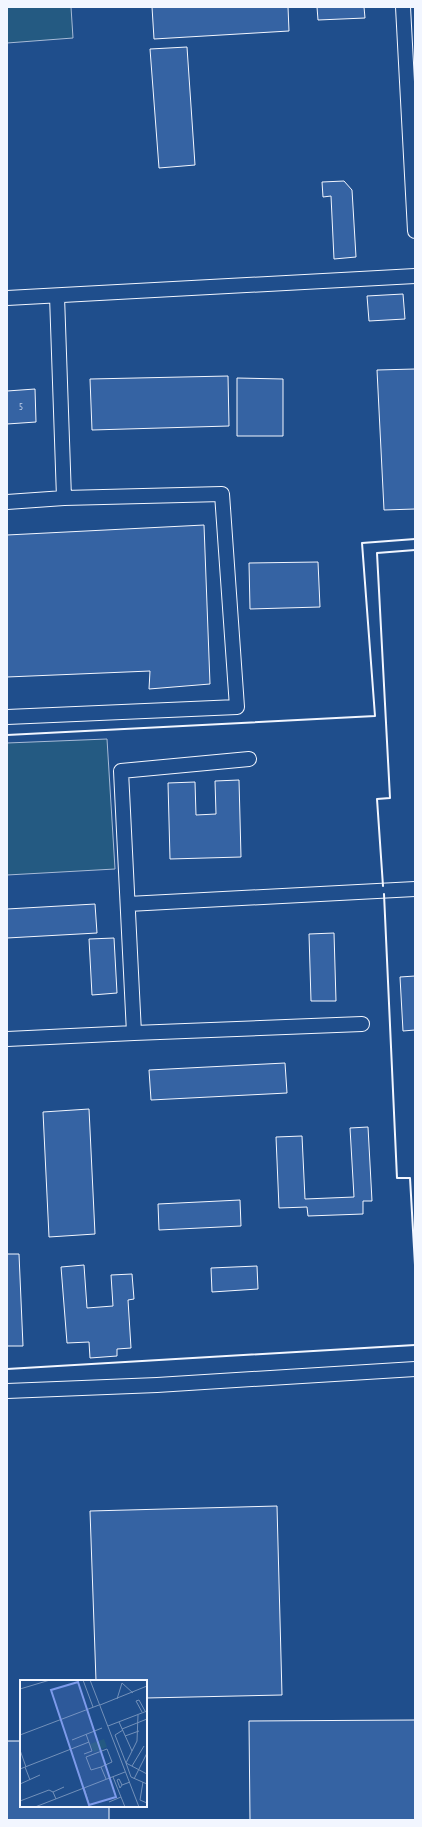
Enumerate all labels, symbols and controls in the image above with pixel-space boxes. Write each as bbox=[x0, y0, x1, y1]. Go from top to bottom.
house number: 5 bbox=[19, 400, 23, 413]
inset map bbox=[20, 1680, 147, 1807]

